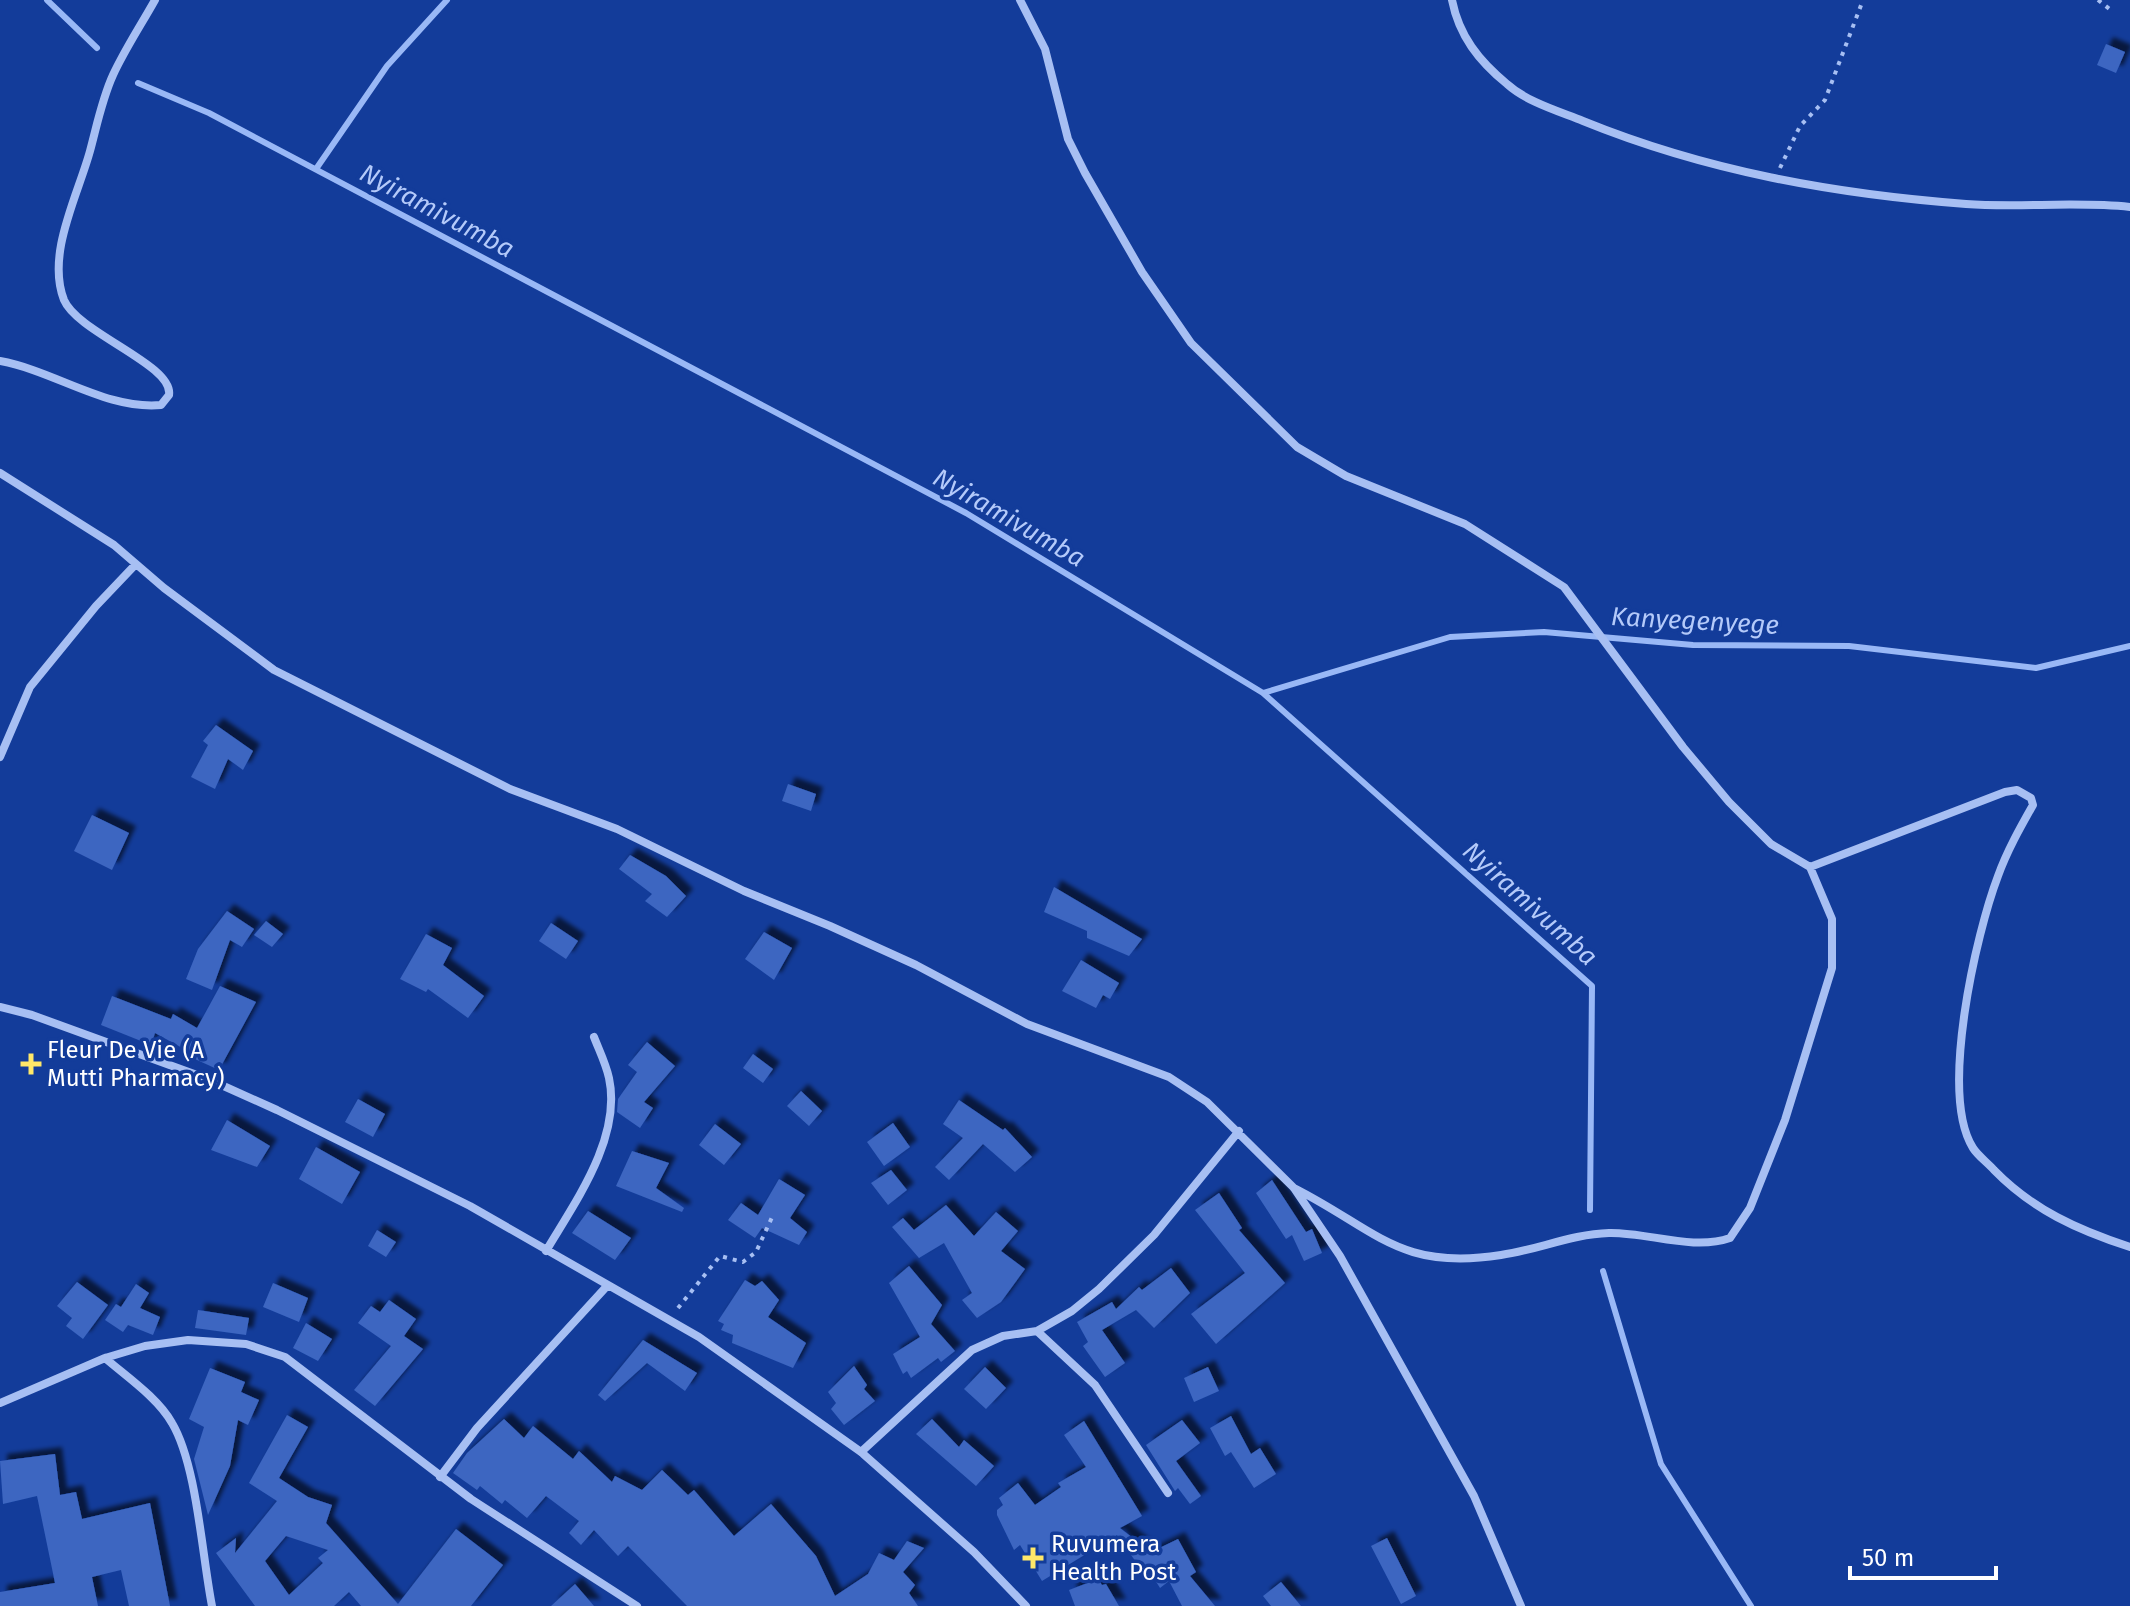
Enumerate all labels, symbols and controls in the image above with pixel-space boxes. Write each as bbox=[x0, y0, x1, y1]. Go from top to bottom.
water label: Nyiramivumba bbox=[355, 157, 519, 265]
water label: Nyiramivumba bbox=[928, 462, 1090, 574]
water label: Kanyegenyege bbox=[1610, 601, 1780, 641]
water label: Nyiramivumba bbox=[1456, 836, 1604, 972]
place label: Fleur De Vie (A Mutti Pharmacy) bbox=[47, 1036, 225, 1092]
marker: Fleur De Vie (A Mutti Pharmacy) bbox=[22, 1055, 40, 1073]
place label: Ruvumera Health Post bbox=[1051, 1530, 1177, 1586]
scale bar bbox=[1850, 1530, 1996, 1580]
text: 50 m bbox=[1862, 1544, 1914, 1572]
marker: Ruvumera Health Post bbox=[1022, 1547, 1044, 1569]

